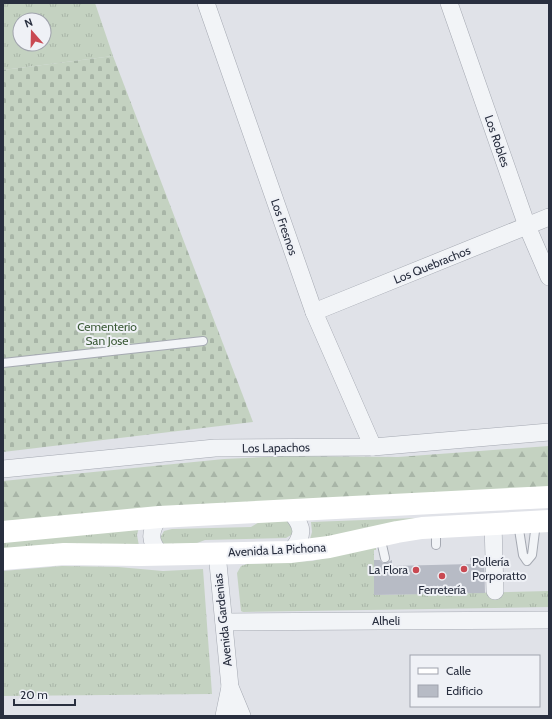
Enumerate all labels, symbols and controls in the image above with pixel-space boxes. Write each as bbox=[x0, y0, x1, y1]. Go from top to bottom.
north arrow bbox=[12, 12, 52, 52]
text: N bbox=[23, 15, 35, 31]
street label: Los Robles bbox=[482, 113, 513, 169]
street label: Los Fresnos bbox=[268, 197, 301, 257]
street label: Los Quebrachos bbox=[391, 242, 472, 287]
park label: Cementerio San Jose bbox=[77, 319, 137, 348]
street label: Los Lapachos bbox=[242, 439, 310, 456]
street label: Avenida La Pichona bbox=[228, 539, 327, 560]
place label: Pollería Porporatto bbox=[472, 554, 527, 583]
place label: La Flora bbox=[368, 562, 408, 577]
marker: Pollería Porporatto bbox=[459, 564, 469, 574]
marker: La Flora bbox=[411, 565, 421, 575]
marker: Ferretería bbox=[437, 571, 447, 581]
street label: Avenida Gardenias bbox=[210, 573, 235, 667]
place label: Ferretería bbox=[418, 582, 466, 597]
street label: Alheli bbox=[372, 613, 400, 628]
legend bbox=[410, 655, 540, 707]
text: Calle bbox=[446, 663, 471, 678]
scale bar bbox=[14, 681, 75, 707]
text: Edificio bbox=[446, 683, 483, 698]
text: 20 m bbox=[20, 687, 48, 702]

